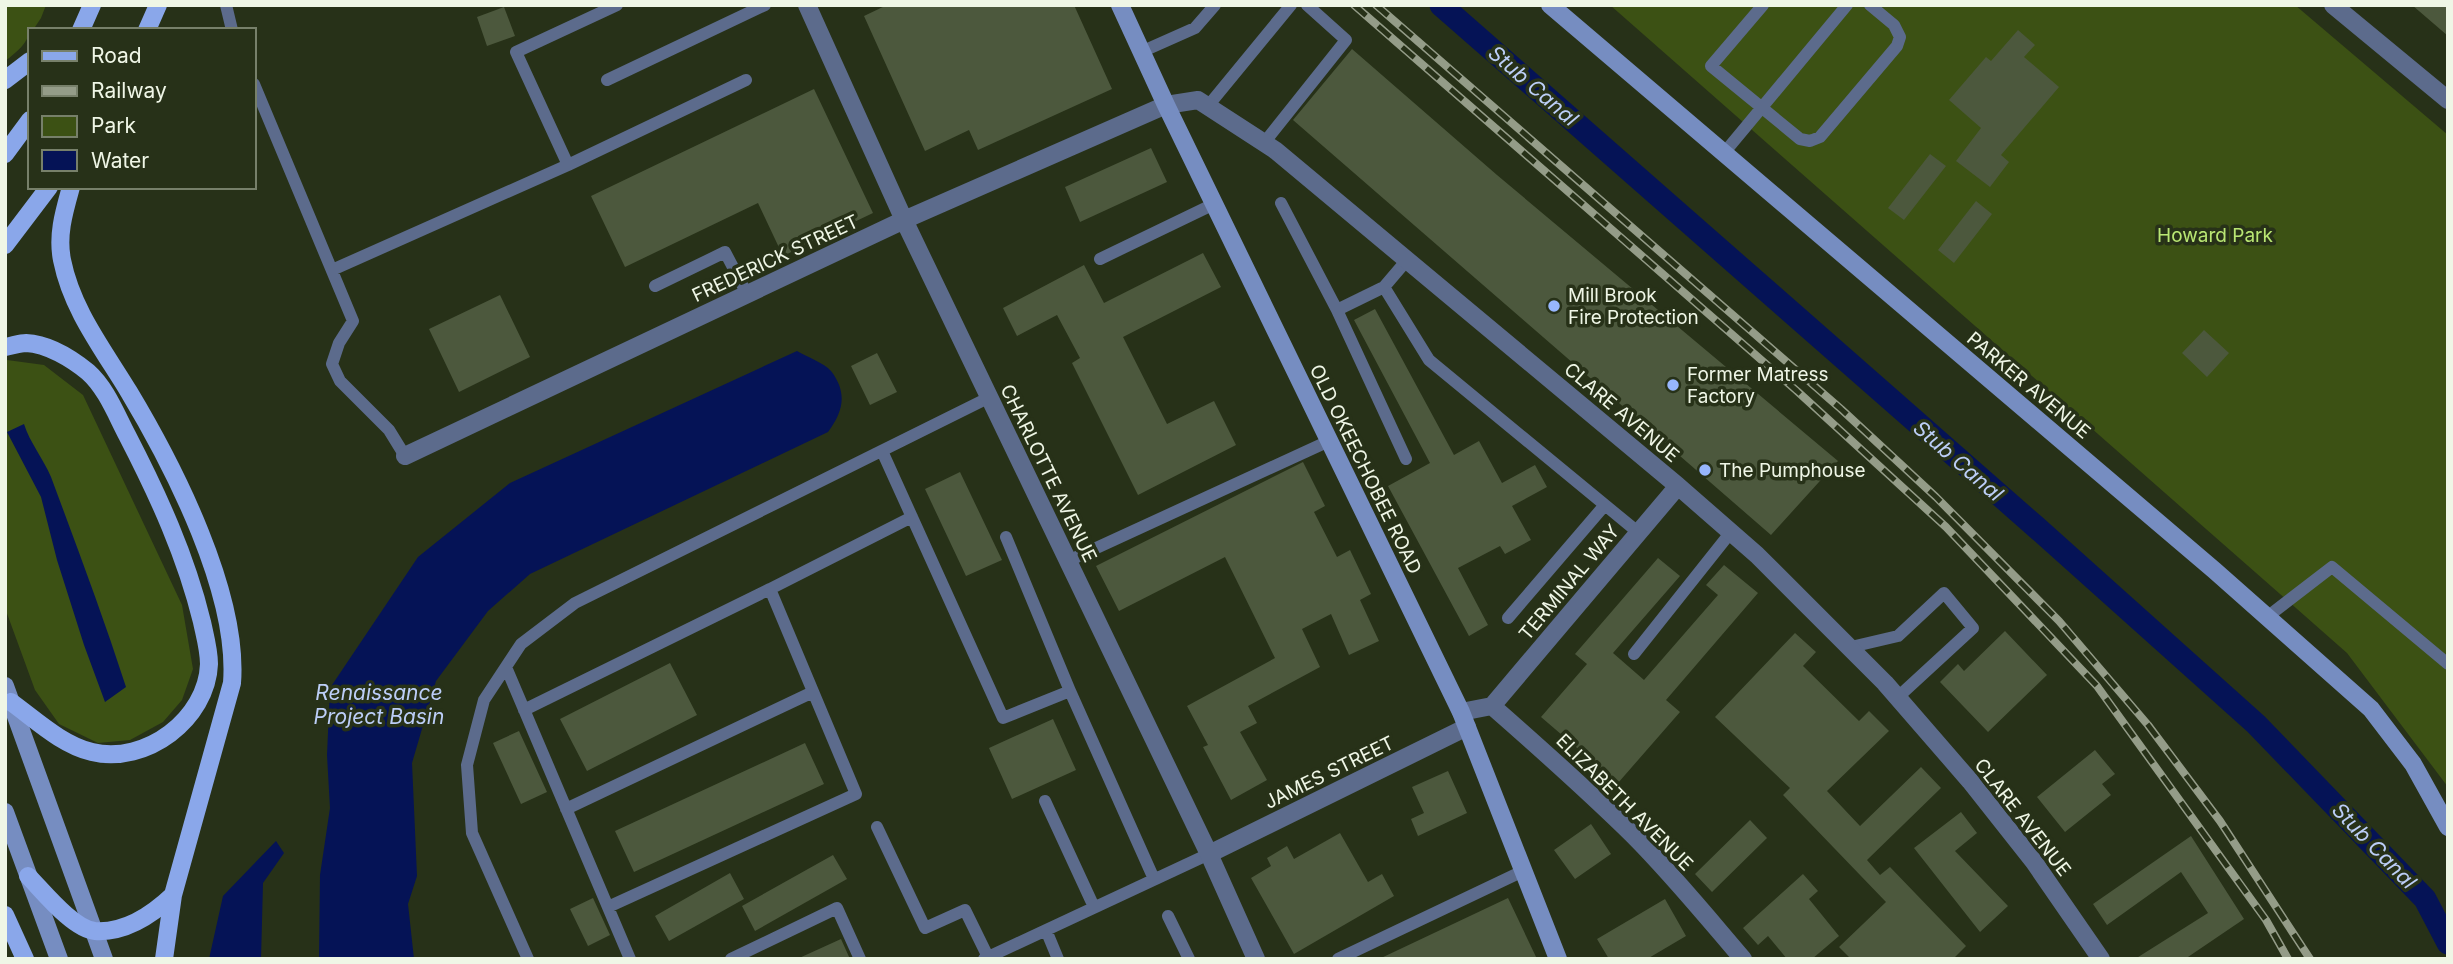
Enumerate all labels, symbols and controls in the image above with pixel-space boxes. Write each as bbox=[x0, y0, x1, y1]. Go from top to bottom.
legend bbox=[28, 28, 256, 189]
water label: Stub Canal bbox=[1484, 40, 1584, 132]
text: Road bbox=[91, 43, 142, 68]
text: Railway bbox=[91, 78, 167, 103]
text: Park bbox=[91, 113, 136, 138]
text: Water bbox=[91, 148, 149, 173]
street label: FREDERICK STREET bbox=[688, 210, 862, 307]
park label: Howard Park bbox=[2157, 224, 2274, 247]
place label: Mill Brook Fire Protection bbox=[1568, 284, 1699, 329]
marker: Mill Brook Fire Protection bbox=[1546, 298, 1562, 314]
street label: PARKER AVENUE bbox=[1962, 327, 2095, 444]
street label: CLARE AVENUE bbox=[1560, 358, 1684, 467]
street label: OLD OKEECHOBEE ROAD bbox=[1305, 361, 1426, 578]
place label: Former Matress Factory bbox=[1687, 363, 1829, 408]
marker: Former Matress Factory bbox=[1665, 377, 1681, 393]
street label: CHARLOTTE AVENUE bbox=[995, 381, 1102, 566]
water label: Stub Canal bbox=[1909, 415, 2009, 507]
place label: The Pumphouse bbox=[1719, 459, 1866, 482]
marker: The Pumphouse bbox=[1697, 462, 1713, 478]
street label: TERMINAL WAY bbox=[1514, 520, 1625, 645]
water label: Renaissance Project Basin bbox=[314, 680, 444, 729]
street label: ELIZABETH AVENUE bbox=[1551, 729, 1698, 876]
street label: JAMES STREET bbox=[1261, 731, 1398, 814]
street label: CLARE AVENUE bbox=[1970, 754, 2076, 881]
water label: Stub Canal bbox=[2327, 797, 2422, 895]

